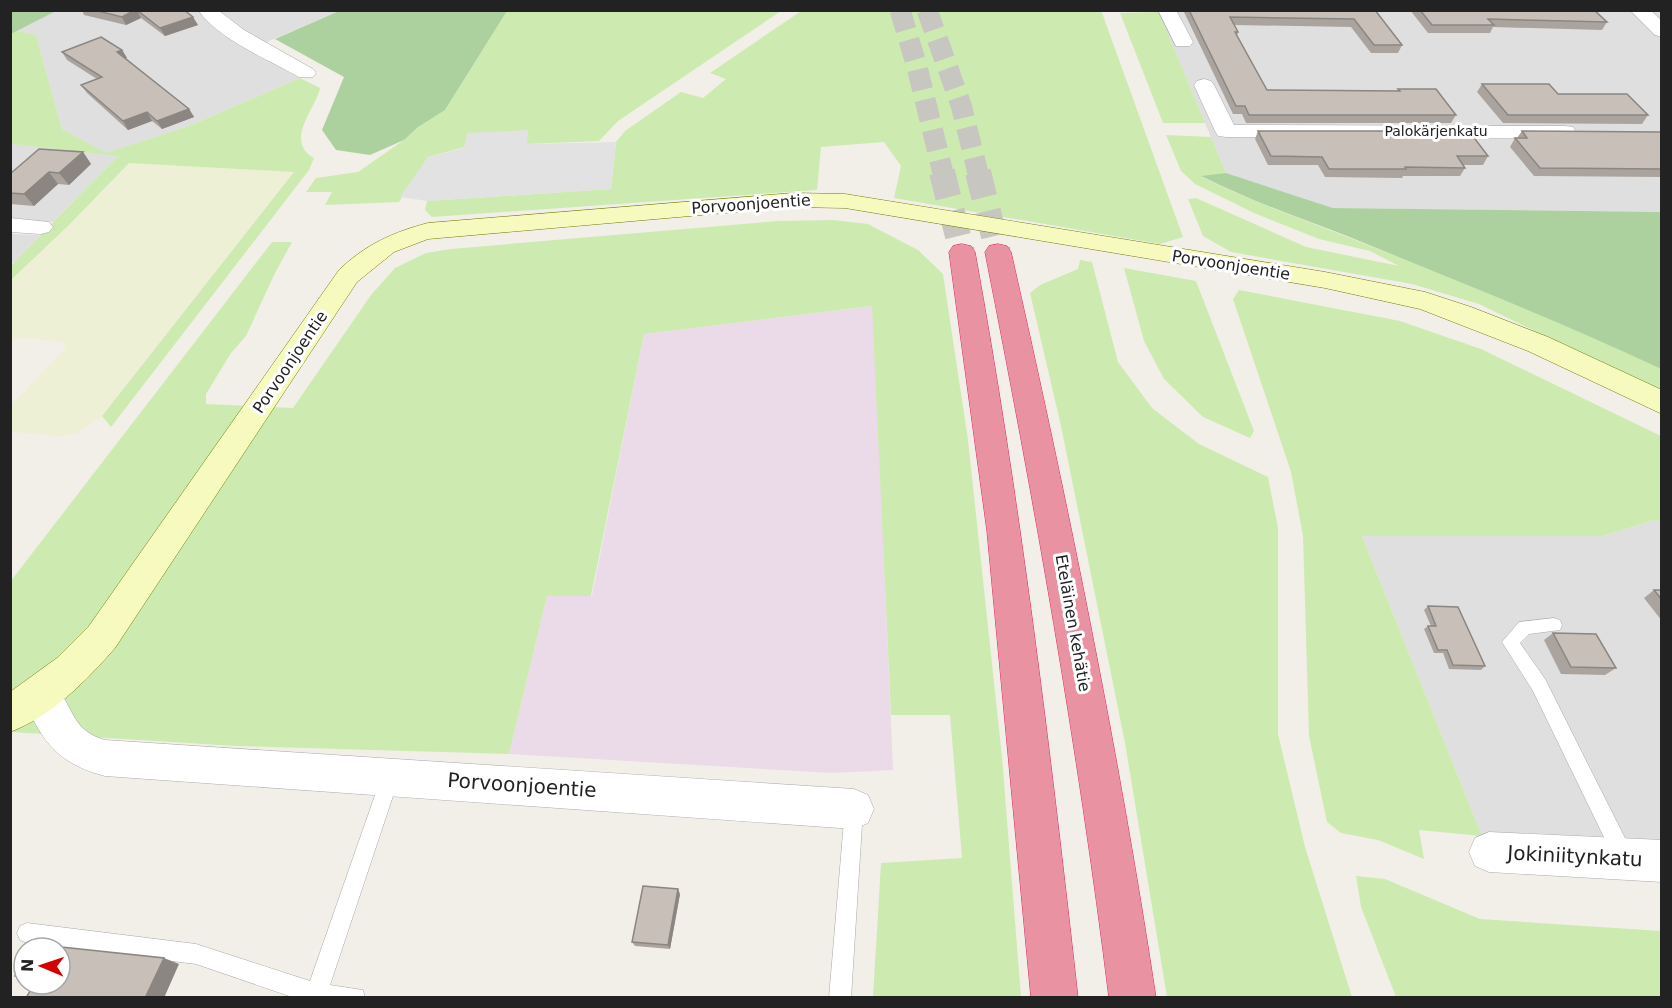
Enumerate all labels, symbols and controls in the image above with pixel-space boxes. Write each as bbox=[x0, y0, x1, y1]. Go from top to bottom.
street label: Palokärjenkatu bbox=[1384, 123, 1488, 139]
street label: Porvoonjoentie bbox=[691, 190, 811, 218]
street label: Porvoonjoentie bbox=[1171, 246, 1291, 284]
street label: Porvoonjoentie bbox=[249, 307, 331, 417]
street label: Eteläinen kehätie bbox=[1052, 553, 1094, 693]
street label: Porvoonjoentie bbox=[447, 768, 597, 802]
street label: Jokiniitynkatu bbox=[1505, 840, 1643, 872]
north arrow bbox=[12, 936, 72, 996]
text: N bbox=[18, 958, 37, 973]

